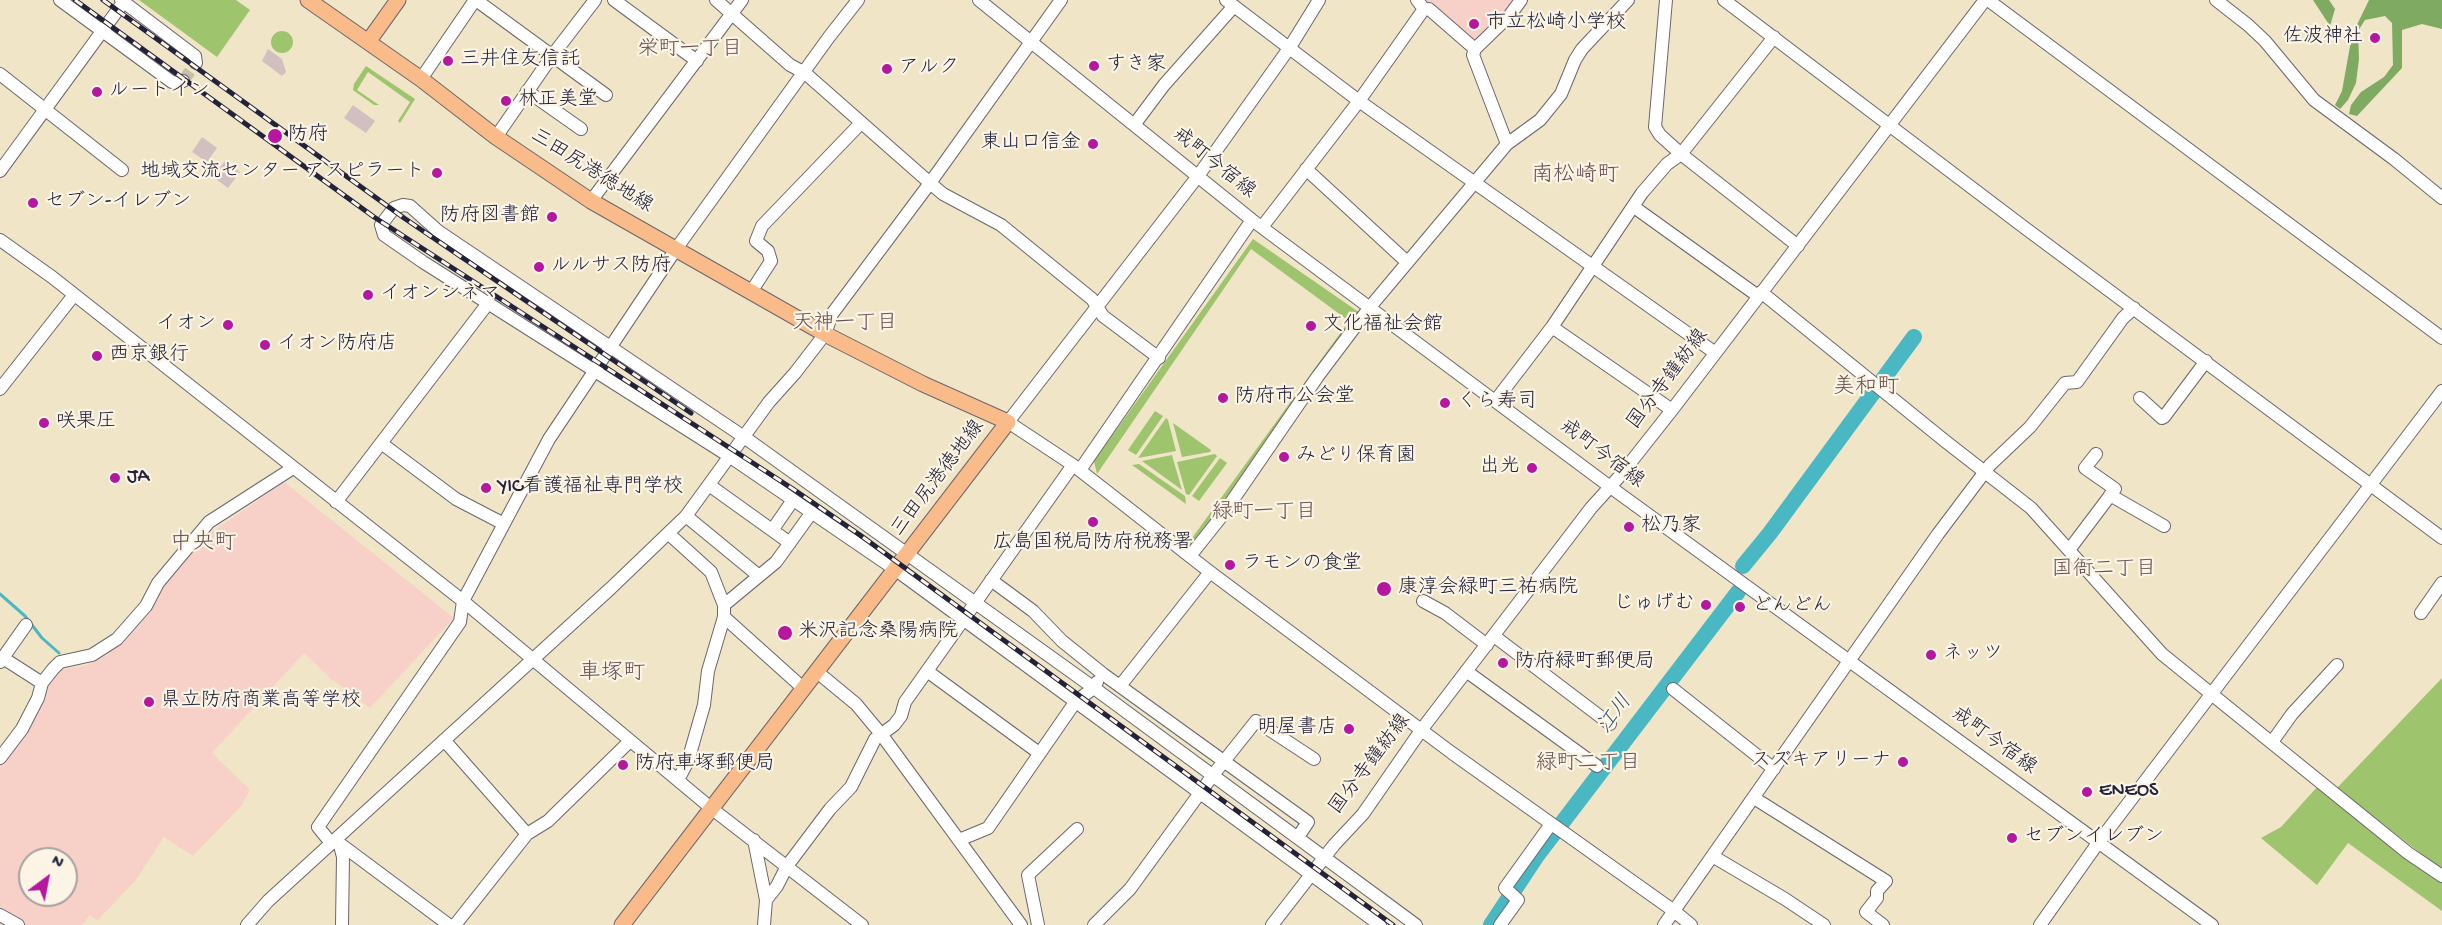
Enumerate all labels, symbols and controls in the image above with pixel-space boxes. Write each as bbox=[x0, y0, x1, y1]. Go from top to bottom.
place label: 市立松崎小学校 bbox=[1486, 12, 1626, 36]
marker: 市立松崎小学校 bbox=[1467, 17, 1481, 31]
place label: 佐波神社 bbox=[2283, 26, 2363, 50]
marker: 佐波神社 bbox=[2368, 31, 2382, 45]
district label: 栄町一丁目 bbox=[638, 38, 742, 64]
place label: 三井住友信託 bbox=[460, 49, 580, 73]
marker: 三井住友信託 bbox=[441, 54, 455, 68]
place label: すき家 bbox=[1106, 54, 1166, 78]
place label: アルク bbox=[899, 57, 959, 81]
marker: すき家 bbox=[1087, 59, 1101, 73]
marker: アルク bbox=[880, 62, 894, 76]
place label: ルートイン bbox=[109, 80, 210, 104]
marker: ルートイン bbox=[90, 85, 104, 99]
place label: 林正美堂 bbox=[518, 89, 598, 113]
marker: 林正美堂 bbox=[499, 94, 513, 108]
street label: 戒町今宿線 bbox=[1167, 123, 1259, 205]
place label: 防府 bbox=[288, 124, 328, 148]
street label: 三田尻港徳地線 bbox=[525, 125, 657, 219]
marker: 防府 bbox=[266, 127, 284, 145]
place label: 東山口信金 bbox=[981, 132, 1081, 156]
marker: 東山口信金 bbox=[1086, 137, 1100, 151]
place label: 地域交流センター アスピラート bbox=[140, 161, 425, 185]
district label: 南松崎町 bbox=[1531, 164, 1619, 190]
marker: 地域交流センター アスピラート bbox=[430, 166, 444, 180]
place label: セブン-イレブン bbox=[45, 191, 191, 215]
marker: セブン-イレブン bbox=[26, 196, 40, 210]
place label: 防府図書館 bbox=[440, 205, 540, 229]
marker: 防府図書館 bbox=[545, 210, 559, 224]
place label: ルルサス防府 bbox=[551, 255, 671, 279]
marker: ルルサス防府 bbox=[532, 260, 546, 274]
place label: イオンシネマ bbox=[380, 283, 500, 307]
marker: イオンシネマ bbox=[361, 288, 375, 302]
district label: 天神一丁目 bbox=[793, 312, 897, 338]
place label: イオン bbox=[156, 313, 216, 337]
place label: 文化福祉会館 bbox=[1323, 314, 1443, 338]
marker: イオン bbox=[221, 318, 235, 332]
marker: 文化福祉会館 bbox=[1304, 319, 1318, 333]
street label: 国分寺鐘紡線 bbox=[1623, 325, 1715, 435]
place label: イオン防府店 bbox=[277, 333, 397, 357]
marker: イオン防府店 bbox=[258, 338, 272, 352]
place label: 西京銀行 bbox=[109, 344, 189, 368]
marker: 西京銀行 bbox=[90, 349, 104, 363]
district label: 美和町 bbox=[1833, 376, 1899, 402]
place label: 防府市公会堂 bbox=[1235, 386, 1355, 410]
marker: 防府市公会堂 bbox=[1216, 391, 1230, 405]
place label: くら寿司 bbox=[1457, 391, 1537, 415]
marker: くら寿司 bbox=[1438, 396, 1452, 410]
place label: 咲果圧 bbox=[56, 411, 116, 435]
street label: 戒町今宿線 bbox=[1554, 415, 1648, 495]
marker: 咲果圧 bbox=[37, 416, 51, 430]
street label: 三田尻港徳地線 bbox=[887, 416, 991, 542]
place label: みどり保育園 bbox=[1296, 445, 1416, 469]
marker: みどり保育園 bbox=[1277, 450, 1291, 464]
place label: 出光 bbox=[1480, 456, 1520, 480]
marker: 出光 bbox=[1525, 461, 1539, 475]
place label: JA bbox=[127, 466, 149, 490]
marker: JA bbox=[108, 471, 122, 485]
place label: YIC看護福祉専門学校 bbox=[498, 476, 683, 500]
marker: YIC看護福祉専門学校 bbox=[479, 481, 493, 495]
district label: 緑町一丁目 bbox=[1212, 501, 1316, 527]
marker: 広島国税局防府税務署 bbox=[1086, 515, 1100, 529]
place label: 松乃家 bbox=[1641, 515, 1701, 539]
marker: 松乃家 bbox=[1622, 520, 1636, 534]
district label: 中央町 bbox=[170, 532, 236, 558]
place label: 広島国税局防府税務署 bbox=[993, 532, 1193, 556]
place label: ラモンの食堂 bbox=[1242, 553, 1362, 577]
marker: ラモンの食堂 bbox=[1223, 558, 1237, 572]
district label: 国衙二丁目 bbox=[2052, 558, 2156, 584]
place label: 康淳会緑町三祐病院 bbox=[1398, 577, 1578, 601]
marker: 康淳会緑町三祐病院 bbox=[1375, 580, 1393, 598]
place label: じゅげむ bbox=[1614, 593, 1694, 617]
place label: どんどん bbox=[1752, 595, 1832, 619]
marker: じゅげむ bbox=[1699, 598, 1713, 612]
marker: どんどん bbox=[1733, 600, 1747, 614]
place label: 米沢記念桑陽病院 bbox=[798, 621, 958, 645]
marker: 米沢記念桑陽病院 bbox=[776, 624, 794, 642]
place label: ネッツ bbox=[1943, 643, 2003, 667]
marker: ネッツ bbox=[1924, 648, 1938, 662]
place label: 防府緑町郵便局 bbox=[1515, 651, 1655, 675]
marker: 防府緑町郵便局 bbox=[1496, 656, 1510, 670]
district label: 車塚町 bbox=[579, 662, 645, 688]
place label: 県立防府商業高等学校 bbox=[161, 690, 361, 714]
water label: 江川 bbox=[1593, 691, 1639, 739]
marker: 県立防府商業高等学校 bbox=[142, 695, 156, 709]
street label: 戒町今宿線 bbox=[1945, 703, 2041, 781]
street label: 国分寺鐘紡線 bbox=[1325, 710, 1417, 820]
place label: 明屋書店 bbox=[1257, 717, 1337, 741]
marker: 明屋書店 bbox=[1342, 722, 1356, 736]
place label: スズキアリーナ bbox=[1751, 750, 1891, 774]
district label: 緑町二丁目 bbox=[1536, 752, 1640, 778]
place label: 防府車塚郵便局 bbox=[635, 753, 775, 777]
marker: スズキアリーナ bbox=[1896, 755, 1910, 769]
marker: 防府車塚郵便局 bbox=[616, 758, 630, 772]
place label: ENEOS bbox=[2099, 780, 2158, 804]
marker: ENEOS bbox=[2080, 785, 2094, 799]
place label: セブンイレブン bbox=[2024, 826, 2164, 850]
marker: セブンイレブン bbox=[2005, 831, 2019, 845]
north arrow bbox=[18, 847, 78, 907]
text: N bbox=[47, 852, 66, 874]

